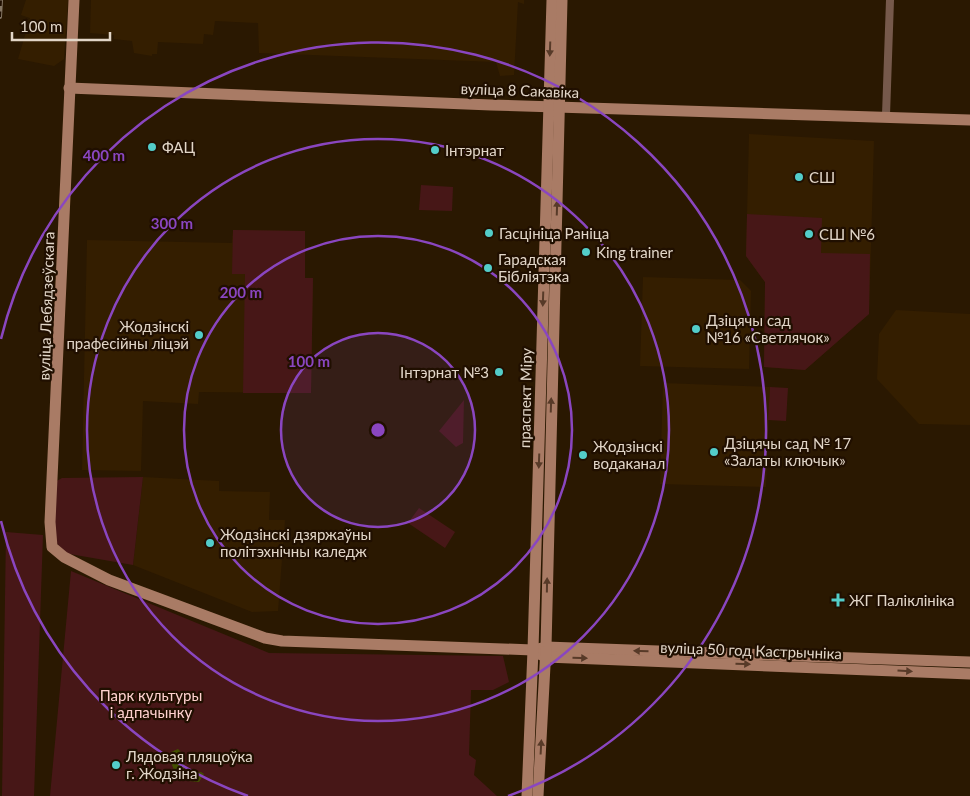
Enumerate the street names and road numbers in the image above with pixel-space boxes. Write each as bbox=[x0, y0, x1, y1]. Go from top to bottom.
street label: вуліца 8 Сакавіка bbox=[460, 79, 580, 101]
street label: вуліца Лебядзеўскага bbox=[34, 231, 58, 381]
street label: праспект Міру bbox=[515, 347, 535, 448]
street label: вуліца 50 год Кастрычніка bbox=[660, 638, 842, 662]

